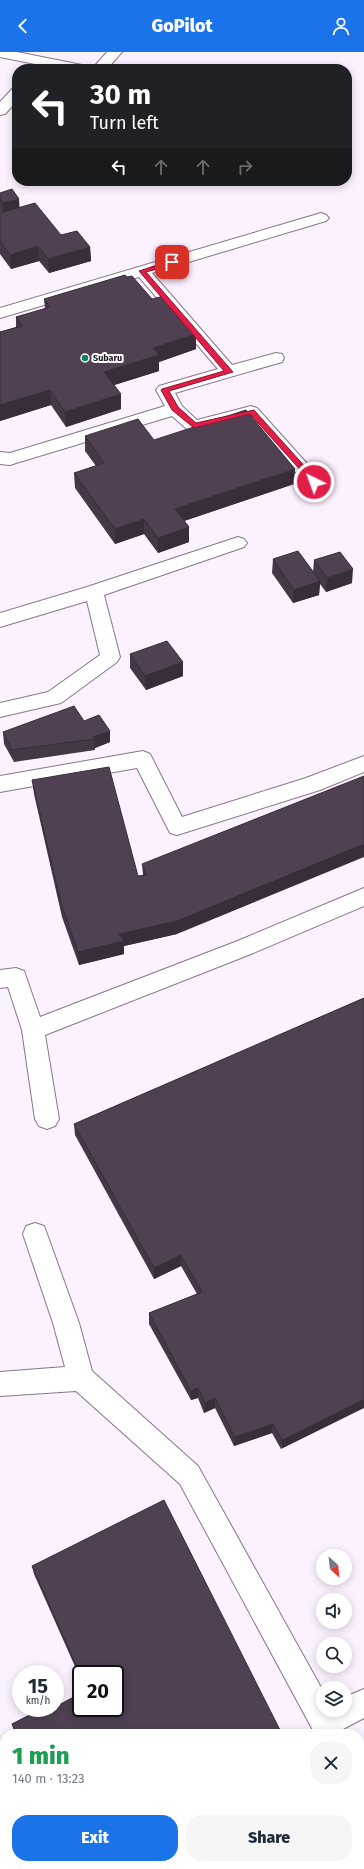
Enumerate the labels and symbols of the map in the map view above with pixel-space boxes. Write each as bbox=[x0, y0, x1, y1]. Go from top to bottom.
pin bbox=[155, 245, 189, 279]
marker: Subaru bbox=[80, 353, 90, 363]
place label: Subaru bbox=[93, 353, 122, 363]
position arrow bbox=[293, 461, 335, 503]
north arrow bbox=[316, 1549, 352, 1585]
speed limit sign: 20 bbox=[72, 1665, 124, 1717]

